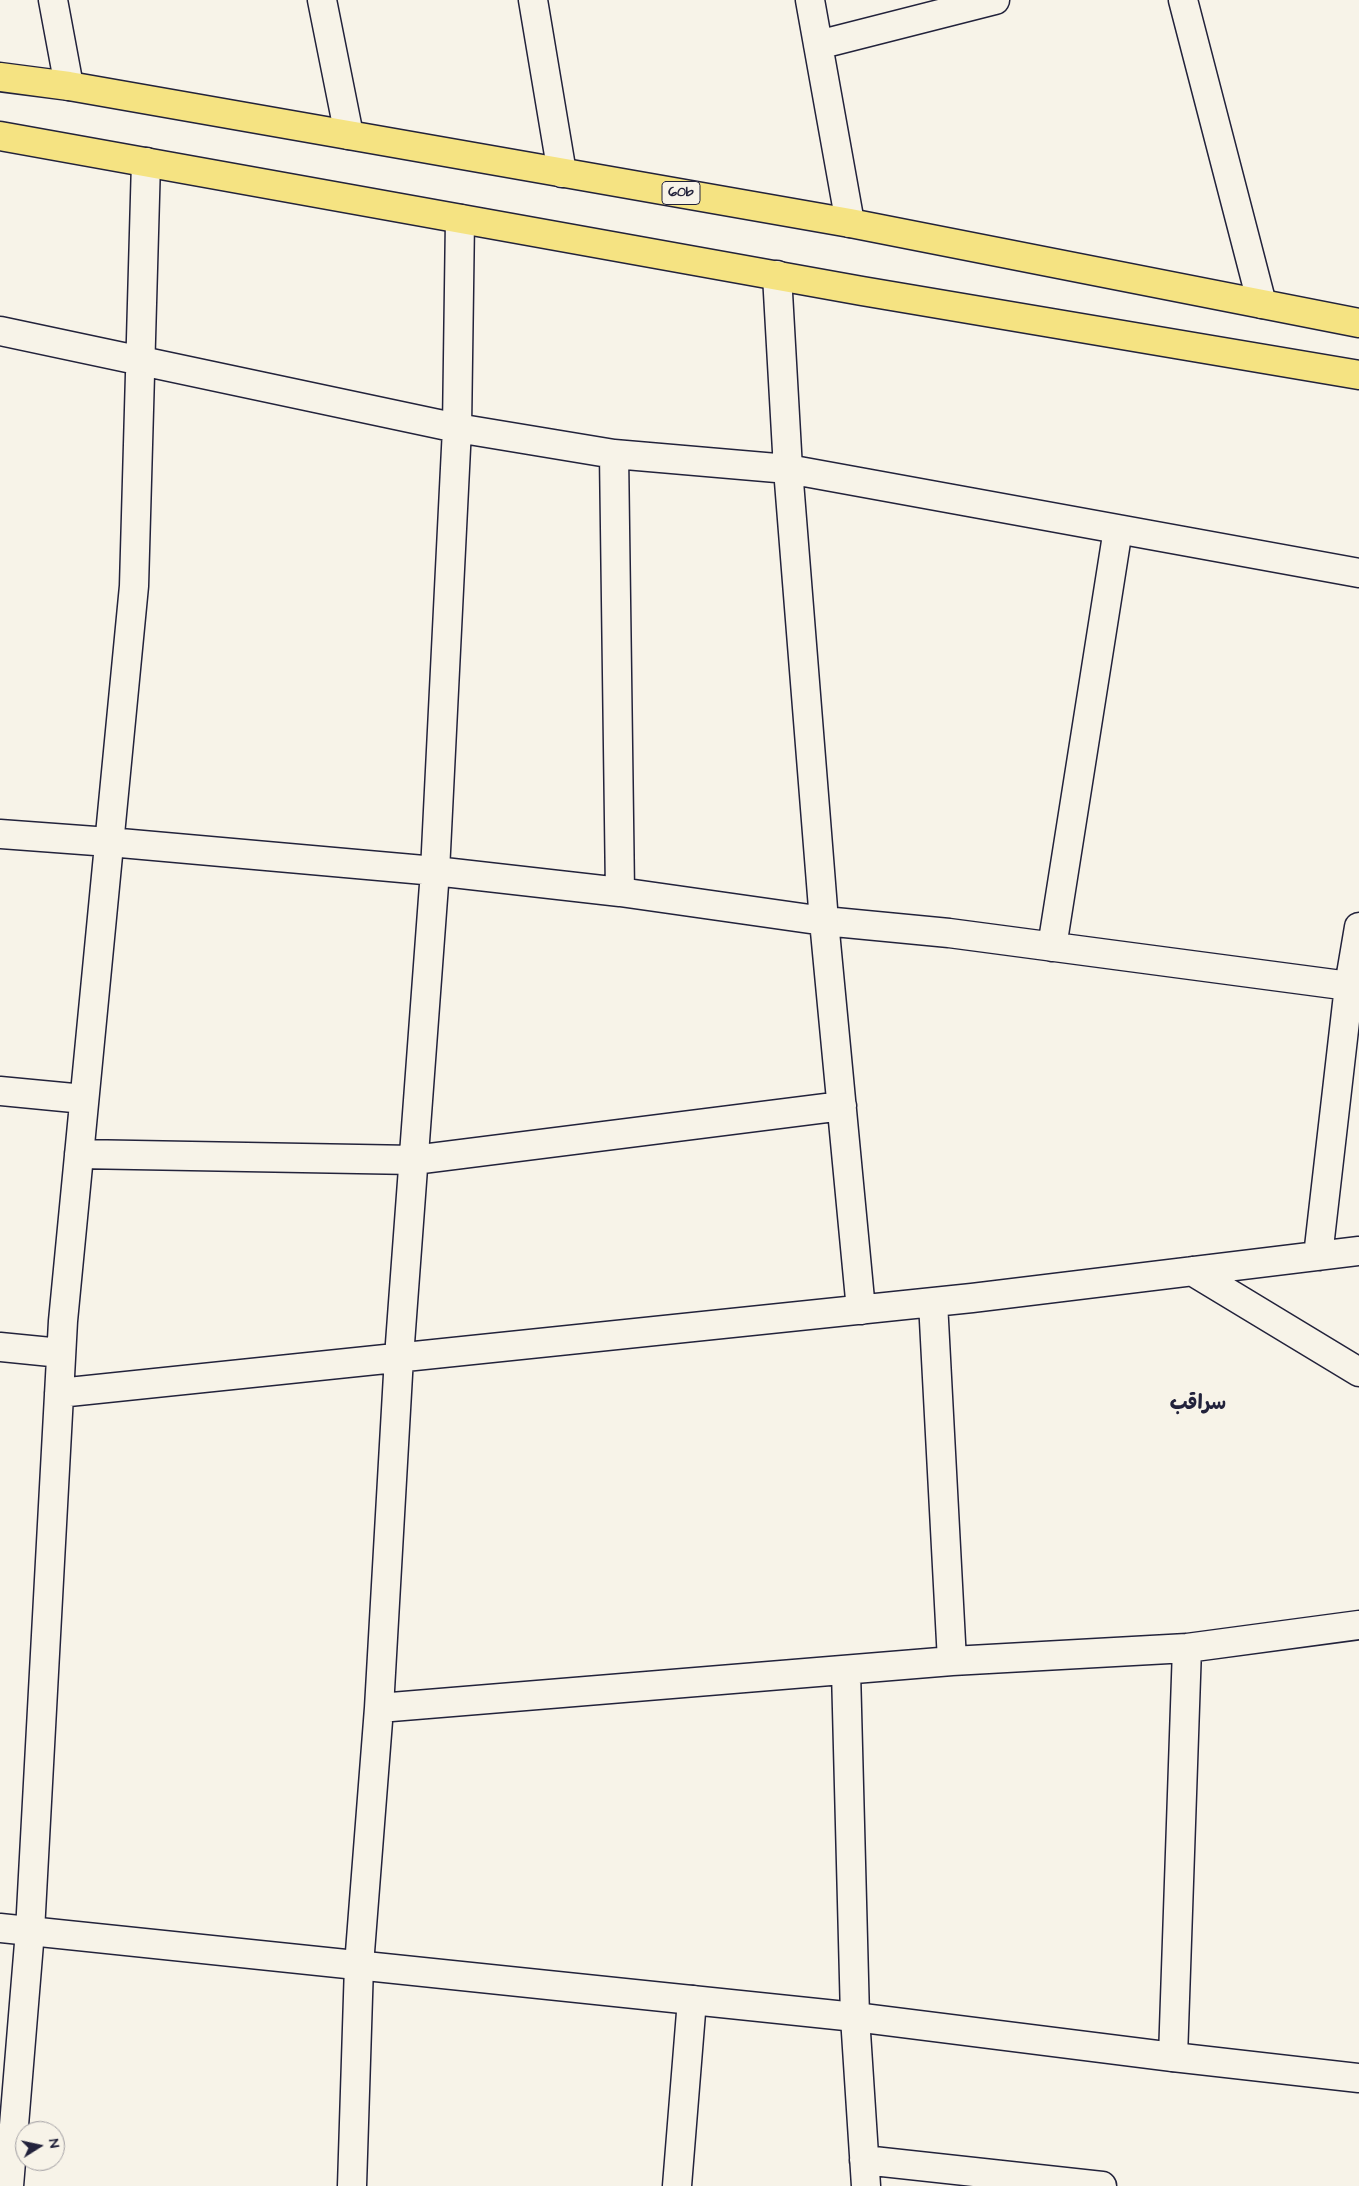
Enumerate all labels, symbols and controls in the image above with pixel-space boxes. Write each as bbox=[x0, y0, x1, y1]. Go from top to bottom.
road number: 60b bbox=[662, 182, 700, 204]
district label: سراقب bbox=[1170, 1393, 1226, 1417]
north arrow bbox=[15, 2121, 65, 2171]
text: N bbox=[43, 2138, 64, 2150]

